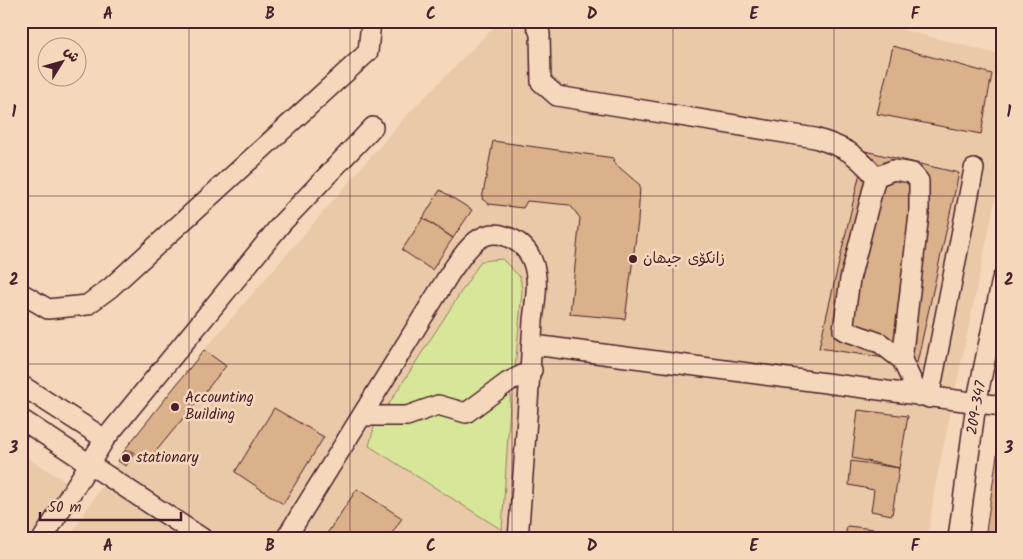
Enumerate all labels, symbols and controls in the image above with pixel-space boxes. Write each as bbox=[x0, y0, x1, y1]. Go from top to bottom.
text: A bbox=[103, 2, 113, 27]
text: B bbox=[265, 2, 275, 27]
text: C bbox=[426, 2, 436, 27]
text: D bbox=[587, 2, 598, 27]
text: E bbox=[750, 2, 760, 27]
text: F bbox=[911, 2, 921, 27]
north arrow bbox=[38, 38, 88, 88]
text: ش bbox=[58, 42, 85, 68]
text: 1 bbox=[12, 100, 17, 125]
text: 1 bbox=[1007, 100, 1012, 125]
place label: زانکۆی جیھان bbox=[643, 247, 725, 271]
marker: زانکۆی جیھان bbox=[627, 253, 639, 265]
text: 2 bbox=[9, 268, 19, 293]
text: 2 bbox=[1004, 268, 1014, 293]
street label: 209-347 bbox=[960, 378, 994, 437]
place label: Accounting Building bbox=[185, 386, 254, 427]
marker: Accounting Building bbox=[169, 401, 181, 413]
text: 3 bbox=[9, 436, 19, 461]
text: 3 bbox=[1004, 436, 1014, 461]
place label: stationary bbox=[136, 446, 199, 470]
marker: stationary bbox=[120, 452, 132, 464]
scale bar bbox=[40, 489, 181, 521]
text: 50 m bbox=[48, 496, 82, 520]
text: A bbox=[103, 534, 113, 559]
text: B bbox=[265, 534, 275, 559]
text: C bbox=[426, 534, 436, 559]
text: D bbox=[587, 534, 598, 559]
text: E bbox=[750, 534, 760, 559]
text: F bbox=[911, 534, 921, 559]

